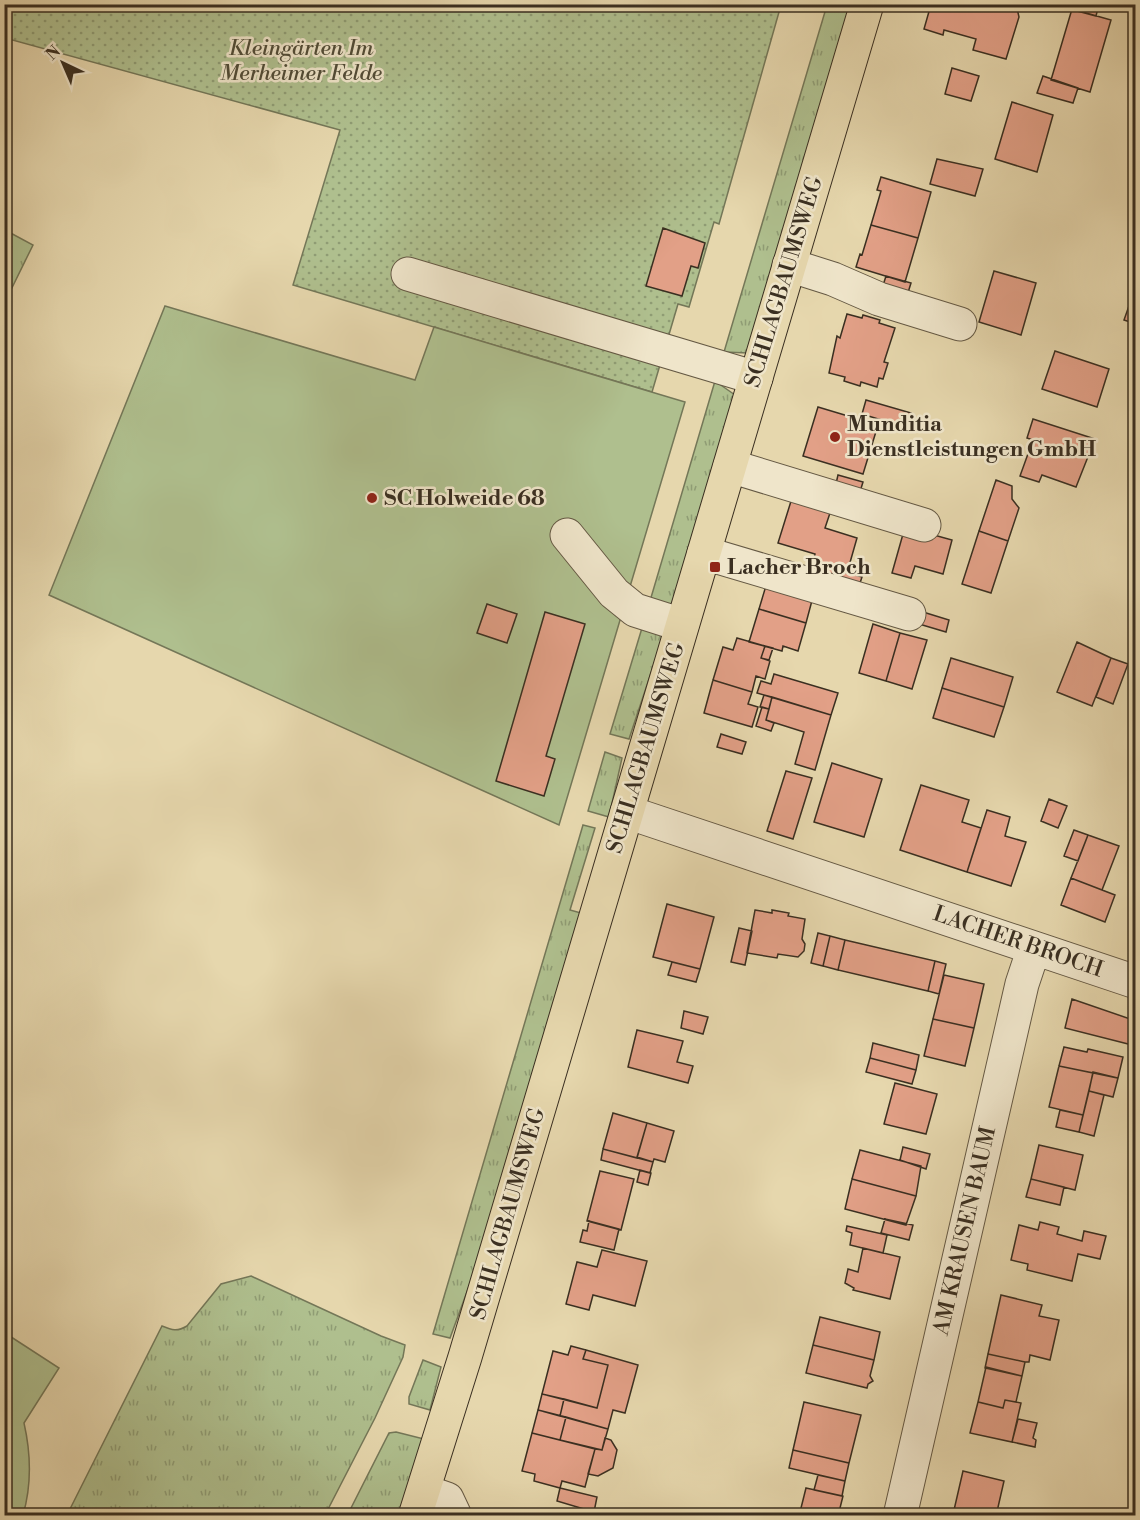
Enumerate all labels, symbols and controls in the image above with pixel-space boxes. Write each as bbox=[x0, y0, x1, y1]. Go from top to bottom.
north arrow bbox=[33, 33, 93, 93]
park label: Kleingärten Im Merheimer Felde bbox=[220, 35, 382, 87]
text: N bbox=[42, 41, 65, 65]
street label: SCHLAGBAUMSWEG bbox=[739, 173, 829, 391]
place label: Munditia Dienstleistungen GmbH bbox=[847, 411, 1096, 463]
marker: Munditia Dienstleistungen GmbH bbox=[828, 430, 842, 444]
place label: SC Holweide 68 bbox=[384, 485, 545, 512]
marker: SC Holweide 68 bbox=[365, 491, 379, 505]
place label: Lacher Broch bbox=[727, 554, 871, 581]
marker: Lacher Broch bbox=[708, 560, 722, 574]
street label: SCHLAGBAUMSWEG bbox=[601, 639, 691, 857]
street label: LACHER BROCH bbox=[929, 900, 1107, 984]
street label: SCHLAGBAUMSWEG bbox=[465, 1105, 551, 1323]
street label: AM KRAUSEN BAUM bbox=[928, 1124, 1002, 1339]

